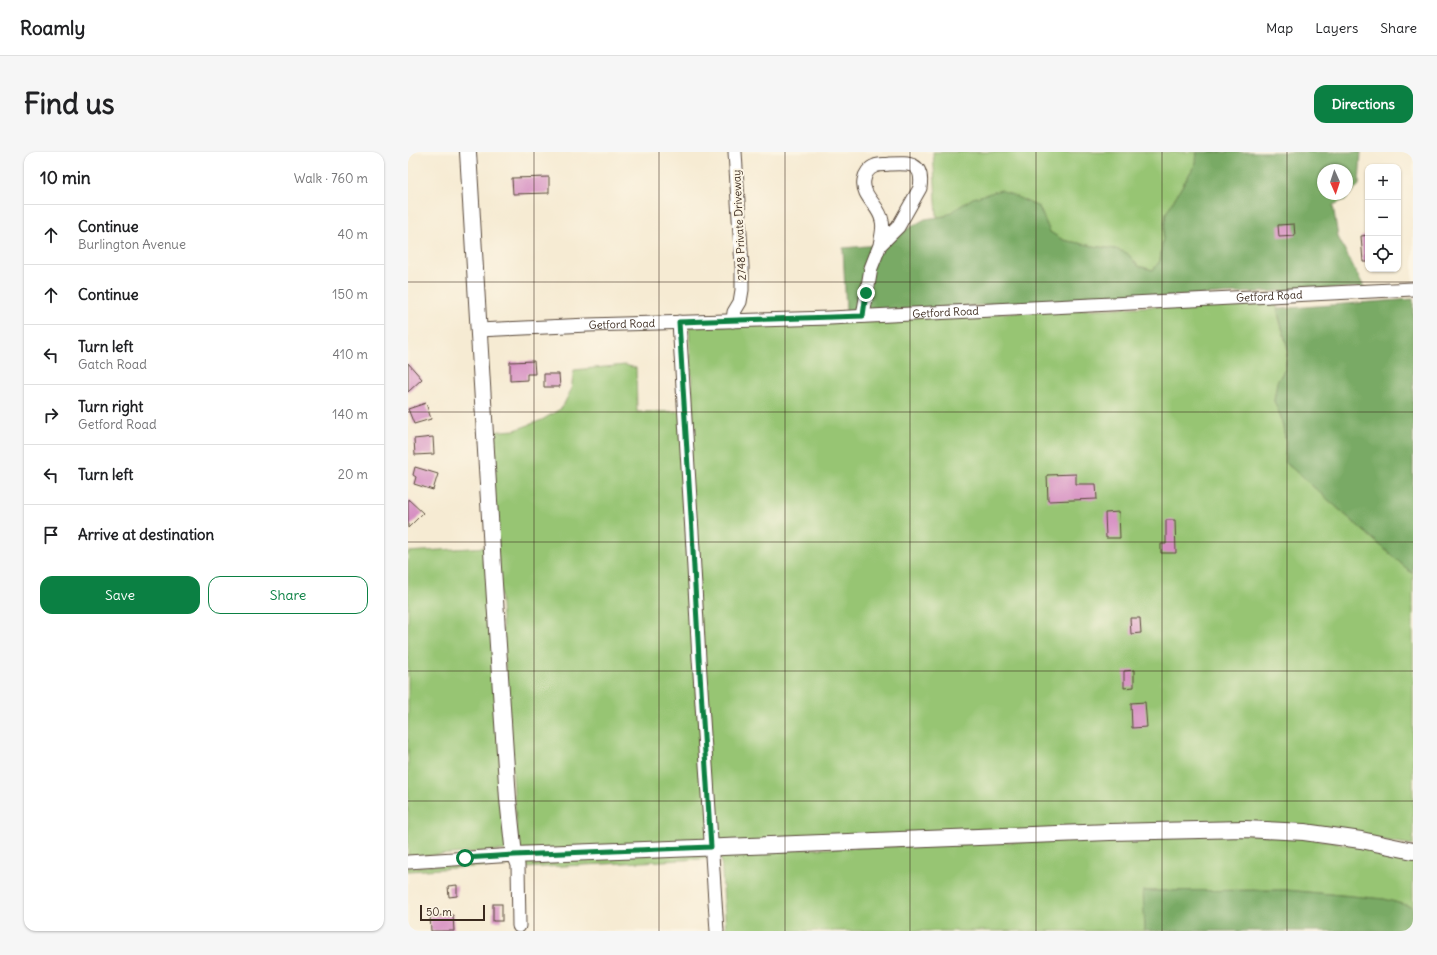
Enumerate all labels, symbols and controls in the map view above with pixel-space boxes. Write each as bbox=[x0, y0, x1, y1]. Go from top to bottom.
text: Roamly bbox=[20, 16, 85, 40]
text: Map bbox=[1266, 19, 1293, 37]
text: Layers bbox=[1315, 19, 1358, 37]
text: Share bbox=[1380, 19, 1417, 37]
button: Directions bbox=[1314, 85, 1413, 123]
text: Find us bbox=[24, 86, 115, 122]
north arrow bbox=[1317, 164, 1353, 200]
map controls bbox=[1365, 164, 1401, 272]
button: + bbox=[1365, 164, 1401, 200]
text: 10 min bbox=[40, 167, 91, 189]
street label: 2748 Private Driveway bbox=[729, 169, 749, 281]
text: Walk · 760 m bbox=[294, 170, 368, 187]
button: − bbox=[1365, 200, 1401, 236]
text: Continue bbox=[78, 217, 139, 236]
icon: ahead bbox=[40, 224, 62, 246]
text: 40 m bbox=[337, 226, 368, 243]
text: Burlington Avenue bbox=[78, 236, 186, 253]
button: locate bbox=[1365, 236, 1401, 272]
icon: ahead bbox=[40, 284, 62, 306]
route end bbox=[857, 284, 875, 302]
text: Continue bbox=[78, 285, 139, 304]
text: 150 m bbox=[332, 286, 368, 303]
street label: Getford Road bbox=[1236, 287, 1303, 305]
street label: Getford Road bbox=[912, 304, 980, 321]
street label: Getford Road bbox=[588, 316, 656, 332]
text: Turn left bbox=[78, 337, 133, 356]
icon: left bbox=[40, 344, 62, 366]
text: 410 m bbox=[332, 346, 368, 363]
text: Gatch Road bbox=[78, 356, 147, 373]
text: Turn right bbox=[78, 397, 143, 416]
icon: right bbox=[40, 404, 62, 426]
text: 140 m bbox=[332, 406, 368, 423]
text: Getford Road bbox=[78, 416, 157, 433]
icon: left bbox=[40, 464, 62, 486]
text: Turn left bbox=[78, 465, 133, 484]
text: 20 m bbox=[338, 466, 368, 483]
icon: arrive bbox=[40, 524, 62, 546]
text: Arrive at destination bbox=[78, 525, 214, 544]
button: Save bbox=[40, 576, 200, 614]
button: Share bbox=[208, 576, 368, 614]
route start bbox=[456, 849, 474, 867]
scale bar bbox=[420, 903, 485, 922]
text: 50 m bbox=[426, 905, 452, 919]

